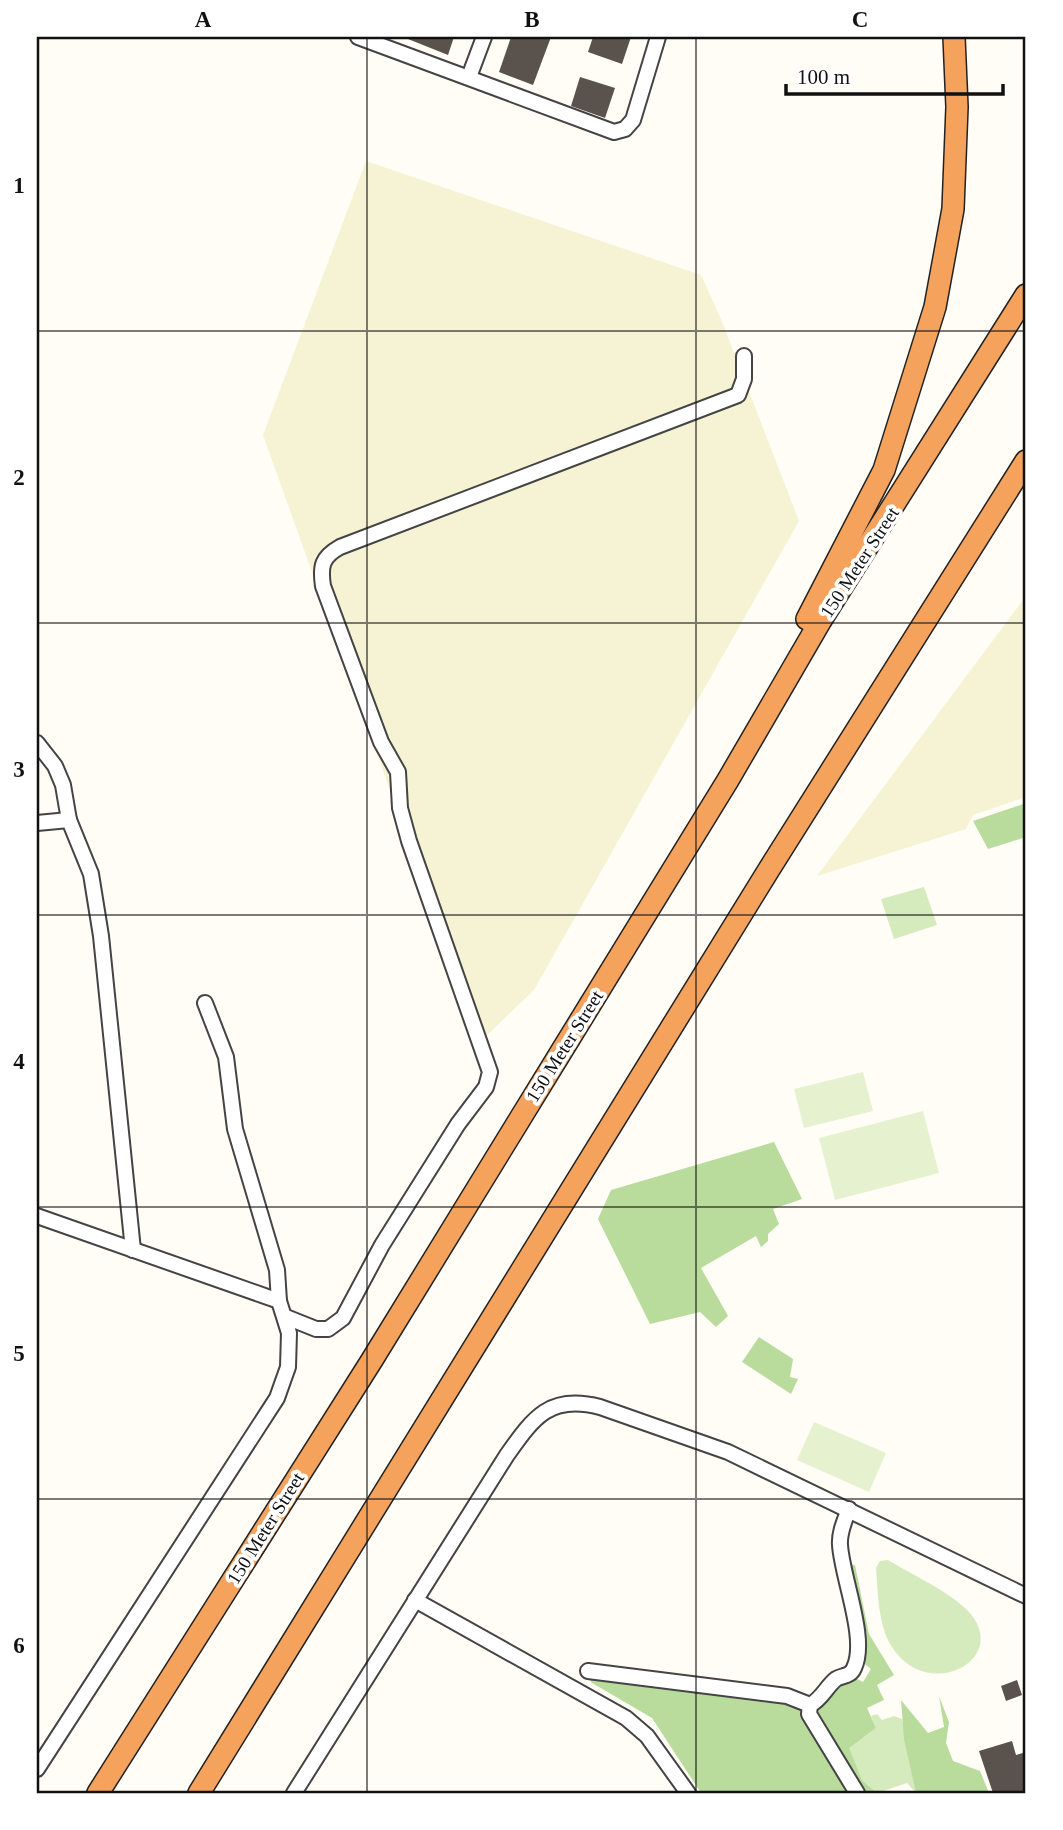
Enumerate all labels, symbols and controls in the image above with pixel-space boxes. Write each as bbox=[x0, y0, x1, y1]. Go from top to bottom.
text: A bbox=[195, 7, 212, 32]
text: B bbox=[524, 7, 540, 32]
text: C bbox=[852, 7, 868, 32]
scale bar bbox=[786, 52, 1004, 96]
text: 100 m bbox=[797, 65, 850, 89]
text: 1 bbox=[13, 173, 25, 198]
text: 2 bbox=[13, 465, 25, 490]
street label: 150 Meter Street bbox=[816, 502, 903, 622]
text: 3 bbox=[13, 757, 25, 782]
street label: 150 Meter Street bbox=[522, 986, 608, 1106]
text: 4 bbox=[13, 1049, 25, 1074]
text: 5 bbox=[13, 1341, 25, 1366]
street label: 150 Meter Street bbox=[223, 1468, 309, 1588]
text: 6 bbox=[13, 1633, 25, 1658]

